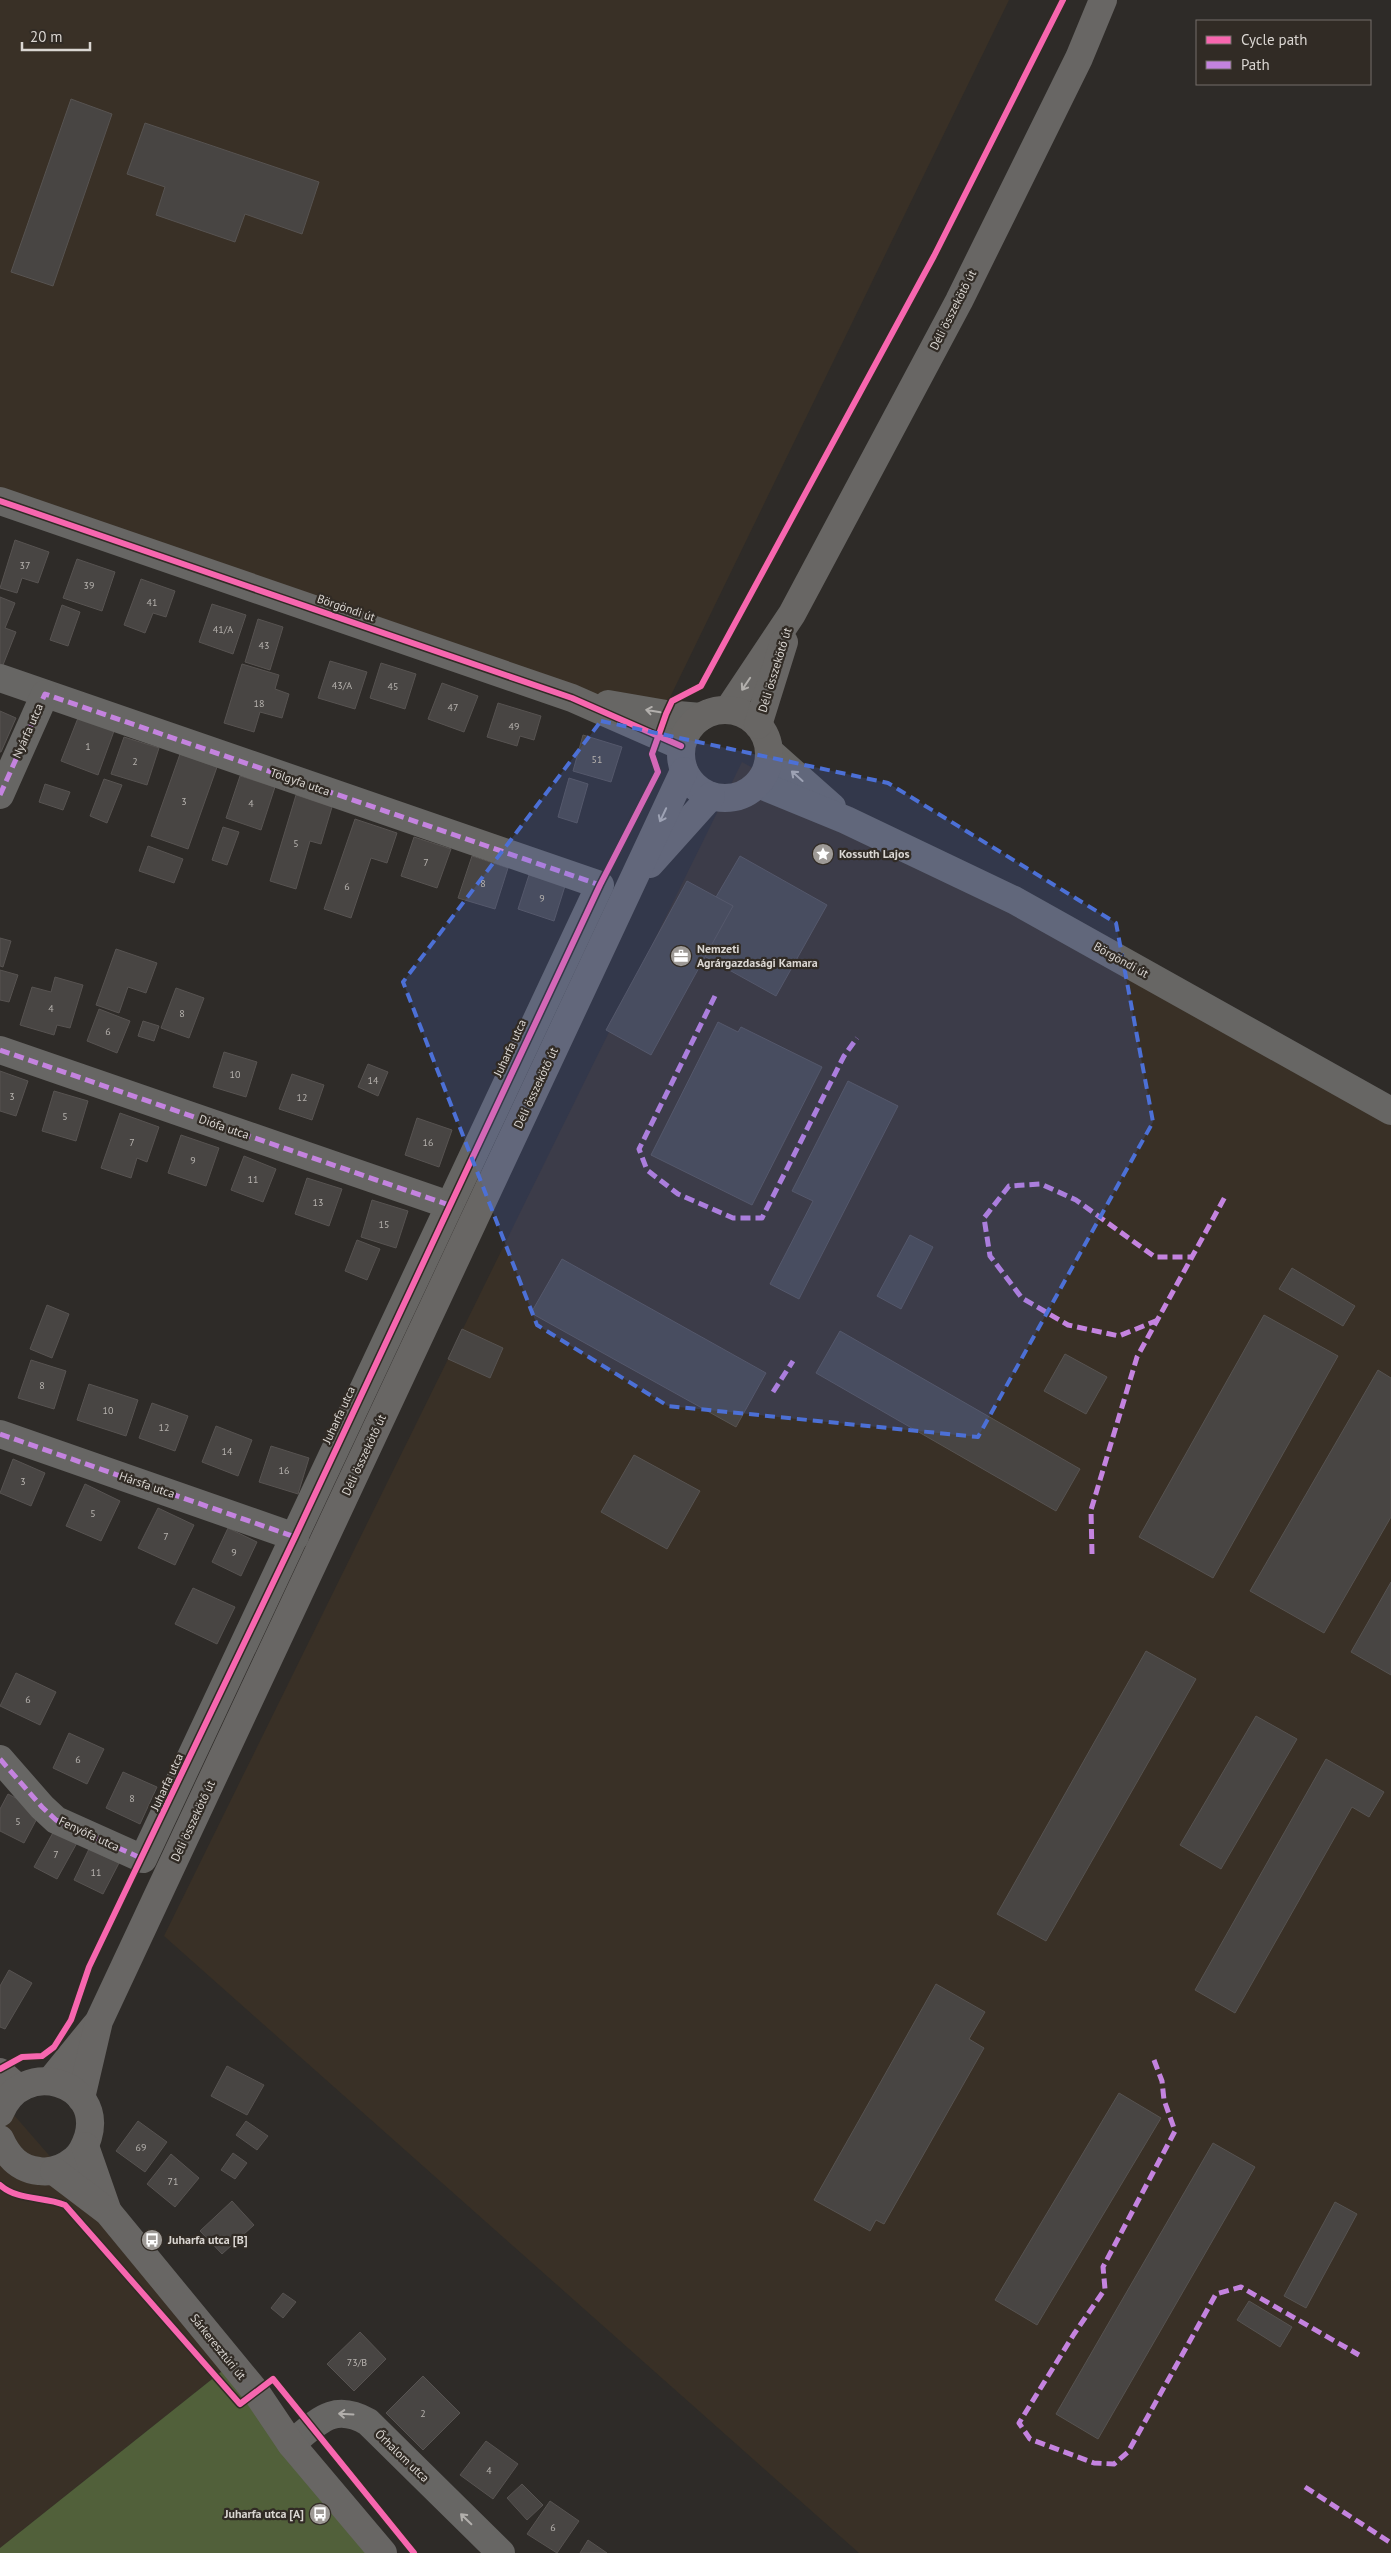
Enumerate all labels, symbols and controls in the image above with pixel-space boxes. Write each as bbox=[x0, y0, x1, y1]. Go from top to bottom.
scale bar bbox=[22, 20, 90, 52]
legend bbox=[1196, 20, 1371, 85]
text: 20 m bbox=[30, 27, 63, 46]
text: Cycle path bbox=[1241, 30, 1307, 49]
text: Path bbox=[1241, 55, 1270, 74]
street label: Déli összekötő út bbox=[926, 267, 979, 352]
house number: 37 bbox=[20, 559, 30, 572]
house number: 39 bbox=[84, 579, 94, 592]
street label: Börgöndi út bbox=[315, 591, 377, 624]
house number: 41 bbox=[147, 596, 157, 609]
house number: 41/A bbox=[213, 623, 233, 636]
street label: Déli összekötő út bbox=[755, 626, 795, 714]
house number: 43 bbox=[259, 639, 269, 652]
one-way arrow bbox=[741, 677, 751, 691]
house number: 43/A bbox=[332, 679, 352, 692]
house number: 45 bbox=[388, 680, 398, 693]
house number: 18 bbox=[254, 697, 264, 710]
street label: Nyárfa utca bbox=[9, 701, 46, 761]
house number: 47 bbox=[448, 701, 458, 714]
one-way arrow bbox=[645, 706, 661, 716]
house number: 49 bbox=[509, 720, 519, 733]
house number: 1 bbox=[85, 740, 91, 753]
house number: 51 bbox=[592, 753, 602, 766]
house number: 2 bbox=[132, 755, 138, 768]
street label: Tölgyfa utca bbox=[268, 764, 332, 799]
one-way arrow bbox=[790, 770, 803, 782]
house number: 3 bbox=[181, 795, 187, 808]
house number: 4 bbox=[248, 797, 254, 810]
one-way arrow bbox=[658, 807, 667, 822]
house number: 5 bbox=[293, 837, 299, 850]
place icon: Kossuth Lajos bbox=[811, 842, 835, 866]
place label: Kossuth Lajos bbox=[839, 846, 910, 861]
house number: 7 bbox=[423, 856, 429, 869]
house number: 8 bbox=[480, 877, 486, 890]
house number: 6 bbox=[344, 880, 350, 893]
house number: 9 bbox=[539, 892, 545, 905]
street label: Börgöndi út bbox=[1091, 938, 1151, 981]
place label: Nemzeti Agrárgazdasági Kamara bbox=[697, 941, 818, 970]
office icon: Nemzeti Agrárgazdasági Kamara bbox=[669, 944, 693, 968]
house number: 4 bbox=[48, 1002, 54, 1015]
house number: 8 bbox=[179, 1007, 185, 1020]
street label: Juharfa utca bbox=[489, 1017, 529, 1080]
house number: 6 bbox=[105, 1025, 111, 1038]
street label: Déli összekötő út bbox=[510, 1045, 561, 1131]
house number: 10 bbox=[230, 1068, 241, 1081]
house number: 14 bbox=[368, 1074, 379, 1087]
house number: 3 bbox=[9, 1090, 15, 1103]
house number: 12 bbox=[297, 1091, 307, 1104]
house number: 5 bbox=[62, 1110, 68, 1123]
street label: Diófa utca bbox=[197, 1111, 251, 1142]
house number: 7 bbox=[129, 1136, 135, 1149]
house number: 16 bbox=[423, 1136, 433, 1149]
house number: 9 bbox=[190, 1154, 196, 1167]
house number: 11 bbox=[248, 1173, 258, 1186]
house number: 13 bbox=[313, 1196, 323, 1209]
house number: 15 bbox=[379, 1218, 389, 1231]
house number: 8 bbox=[39, 1379, 45, 1392]
street label: Juharfa utca bbox=[318, 1384, 358, 1447]
house number: 10 bbox=[103, 1404, 114, 1417]
street label: Déli összekötő út bbox=[338, 1412, 389, 1498]
house number: 12 bbox=[159, 1421, 169, 1434]
house number: 14 bbox=[222, 1445, 233, 1458]
house number: 16 bbox=[279, 1464, 289, 1477]
street label: Hársfa utca bbox=[117, 1468, 177, 1501]
house number: 3 bbox=[20, 1475, 26, 1488]
house number: 5 bbox=[90, 1507, 96, 1520]
house number: 7 bbox=[163, 1530, 169, 1543]
house number: 9 bbox=[231, 1546, 237, 1559]
house number: 6 bbox=[25, 1693, 31, 1706]
street label: Juharfa utca bbox=[146, 1751, 186, 1814]
house number: 6 bbox=[75, 1753, 81, 1766]
street label: Déli összekötő út bbox=[167, 1778, 218, 1864]
house number: 8 bbox=[129, 1792, 135, 1805]
street label: Fenyőfa utca bbox=[56, 1813, 122, 1854]
house number: 5 bbox=[15, 1815, 21, 1828]
house number: 7 bbox=[53, 1848, 59, 1861]
house number: 11 bbox=[91, 1866, 101, 1879]
house number: 69 bbox=[136, 2141, 146, 2154]
house number: 71 bbox=[168, 2175, 178, 2188]
bus stop icon: Juharfa utca [B] bbox=[140, 2228, 164, 2252]
place label: Juharfa utca [B] bbox=[167, 2232, 248, 2248]
street label: Sárkeresztúri út bbox=[187, 2311, 249, 2383]
house number: 73/B bbox=[347, 2356, 367, 2369]
house number: 2 bbox=[420, 2407, 426, 2420]
one-way arrow bbox=[338, 2409, 354, 2418]
street label: Őrhalom utca bbox=[372, 2426, 433, 2485]
house number: 4 bbox=[486, 2464, 492, 2477]
bus stop icon: Juharfa utca [A] bbox=[308, 2502, 332, 2526]
place label: Juharfa utca [A] bbox=[224, 2506, 304, 2522]
one-way arrow bbox=[460, 2513, 472, 2525]
house number: 6 bbox=[550, 2521, 556, 2534]

